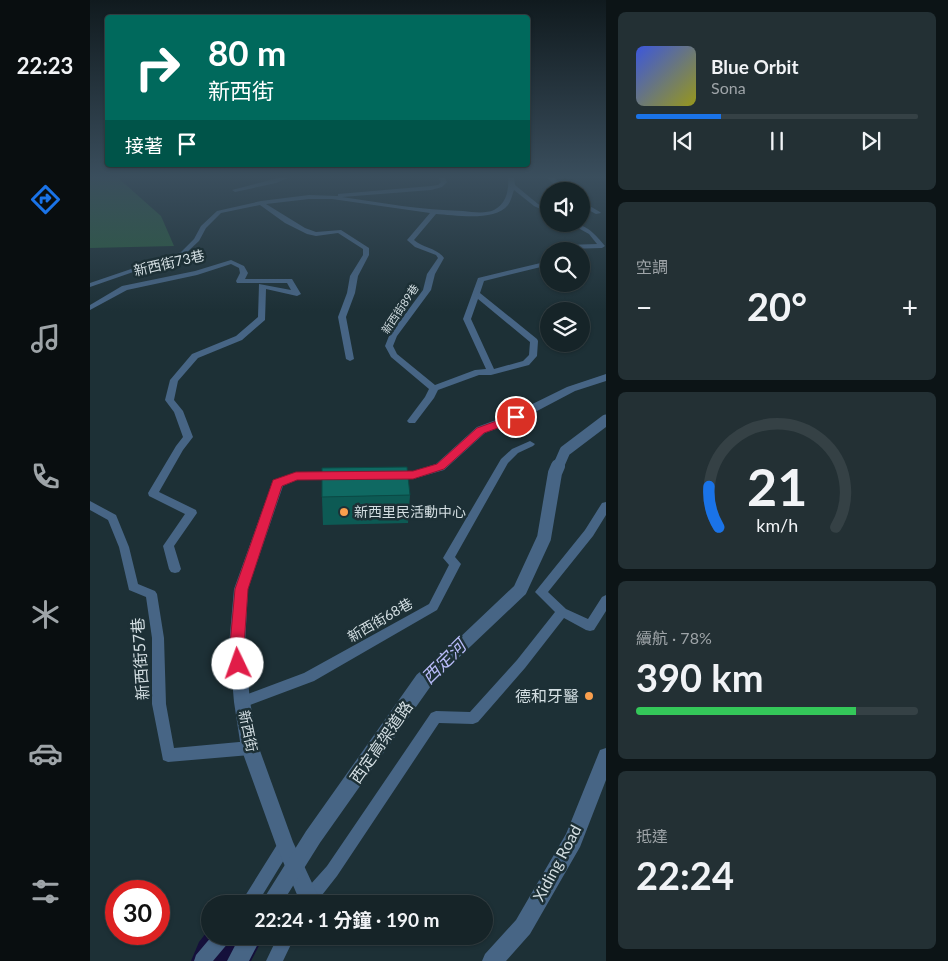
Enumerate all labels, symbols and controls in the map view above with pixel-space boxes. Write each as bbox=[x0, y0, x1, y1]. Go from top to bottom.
text: 80 m bbox=[208, 31, 286, 73]
icon: right bbox=[125, 35, 190, 100]
text: 22:23 bbox=[17, 52, 73, 79]
text: Blue Orbit bbox=[711, 55, 799, 78]
text: 新西街 bbox=[208, 77, 274, 104]
text: Sona bbox=[711, 78, 746, 97]
icon: previous bbox=[669, 127, 697, 155]
icon: pause bbox=[763, 127, 791, 155]
icon: next bbox=[857, 127, 885, 155]
icon: arrive bbox=[173, 130, 201, 158]
text: 接著 bbox=[125, 134, 163, 157]
icon: directions bbox=[28, 182, 63, 217]
map controls bbox=[540, 182, 590, 352]
button: sound bbox=[540, 182, 590, 232]
button: search bbox=[540, 242, 590, 292]
street label: 新西街73巷 bbox=[132, 246, 206, 279]
text: 空調 bbox=[636, 257, 668, 276]
street label: 新西街89巷 bbox=[378, 282, 421, 336]
text: 20° bbox=[747, 283, 807, 329]
text: − bbox=[636, 290, 652, 324]
text: + bbox=[902, 290, 918, 324]
button: layers bbox=[540, 302, 590, 352]
icon: music bbox=[28, 321, 63, 356]
pin bbox=[495, 396, 537, 438]
icon: arrive bbox=[502, 403, 530, 431]
text: 21 bbox=[747, 455, 807, 517]
icon: phone bbox=[28, 459, 63, 494]
place label: 新西里民活動中心 bbox=[354, 503, 466, 520]
marker: 新西里民活動中心 bbox=[338, 506, 350, 518]
text: km/h bbox=[756, 514, 798, 536]
street label: 新西街68巷 bbox=[344, 594, 415, 645]
icon: climate bbox=[28, 597, 63, 632]
street label: 新西街57巷 bbox=[127, 617, 152, 701]
text: 續航 · 78% bbox=[636, 628, 712, 647]
water label: 西定河 bbox=[416, 632, 472, 688]
position arrow bbox=[211, 637, 263, 689]
text: 390 km bbox=[636, 654, 764, 700]
place label: 德和牙醫 bbox=[515, 686, 579, 705]
marker: 德和牙醫 bbox=[583, 690, 595, 702]
street label: 西定高架道路 bbox=[345, 697, 416, 786]
street label: 新西街 bbox=[236, 709, 261, 753]
icon: car bbox=[28, 736, 63, 771]
street label: Xiding Road bbox=[528, 821, 585, 904]
text: 抵達 bbox=[636, 826, 668, 845]
text: 22:24 bbox=[636, 852, 734, 898]
icon: filters bbox=[28, 874, 63, 909]
speed limit sign: 30 bbox=[105, 880, 170, 945]
text: 22:24 · 1 分鐘 · 190 m bbox=[254, 908, 440, 931]

